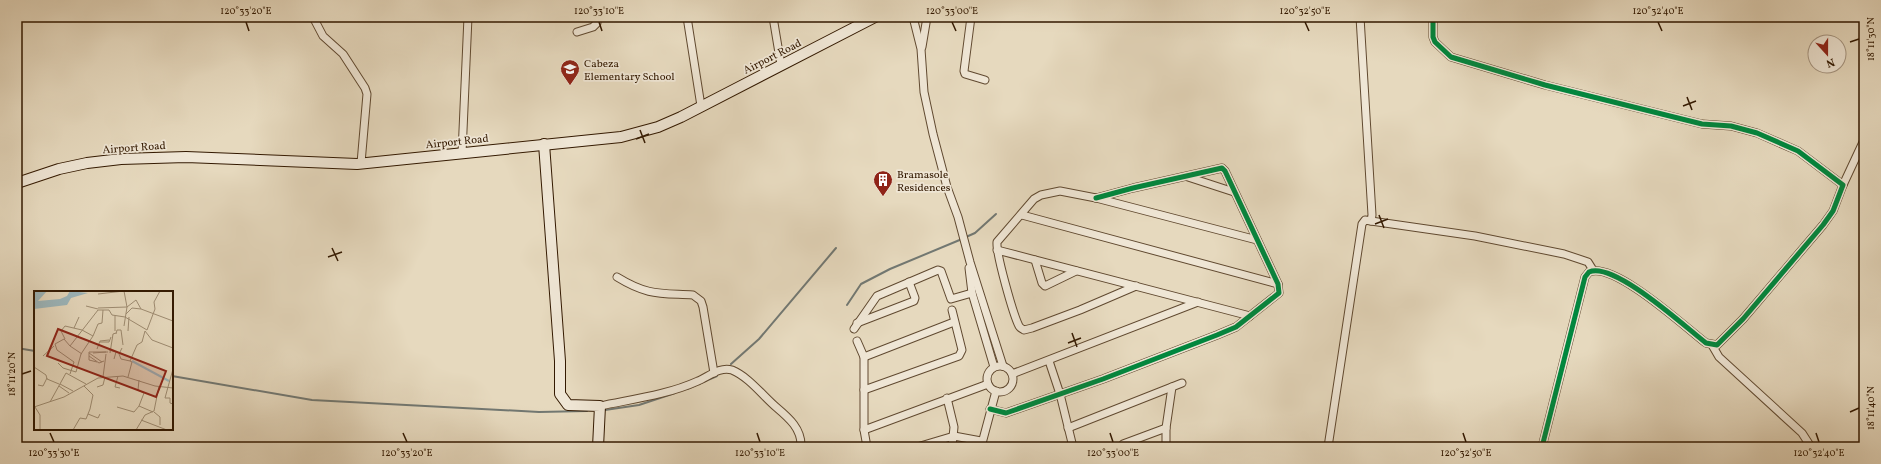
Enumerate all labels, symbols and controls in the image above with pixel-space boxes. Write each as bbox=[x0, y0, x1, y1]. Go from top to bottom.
text: 120°33'20"E bbox=[220, 4, 272, 18]
text: 120°33'10"E bbox=[574, 4, 624, 18]
text: 120°33'00"E bbox=[926, 4, 978, 18]
text: 120°32'50"E bbox=[1280, 4, 1330, 18]
text: 120°32'40"E bbox=[1632, 4, 1684, 18]
text: 18°11'30"N bbox=[1864, 16, 1878, 61]
north arrow bbox=[1807, 34, 1847, 74]
street label: Airport Road bbox=[741, 36, 804, 78]
text: N bbox=[1824, 54, 1836, 70]
place label: Cabeza Elementary School bbox=[584, 57, 675, 85]
school or university icon: Cabeza Elementary School bbox=[559, 58, 581, 86]
street label: Airport Road bbox=[425, 132, 489, 153]
street label: Airport Road bbox=[102, 139, 166, 158]
place label: Bramasole Residences bbox=[897, 168, 951, 196]
building icon: Bramasole Residences bbox=[872, 169, 894, 197]
inset map bbox=[34, 291, 173, 430]
text: 18°11'20"N bbox=[5, 351, 19, 396]
text: 18°11'40"N bbox=[1864, 385, 1878, 430]
text: 120°33'30"E bbox=[28, 446, 80, 460]
text: 120°33'20"E bbox=[381, 446, 433, 460]
text: 120°33'10"E bbox=[735, 446, 785, 460]
text: 120°33'00"E bbox=[1087, 446, 1139, 460]
text: 120°32'50"E bbox=[1441, 446, 1491, 460]
text: 120°32'40"E bbox=[1793, 446, 1845, 460]

